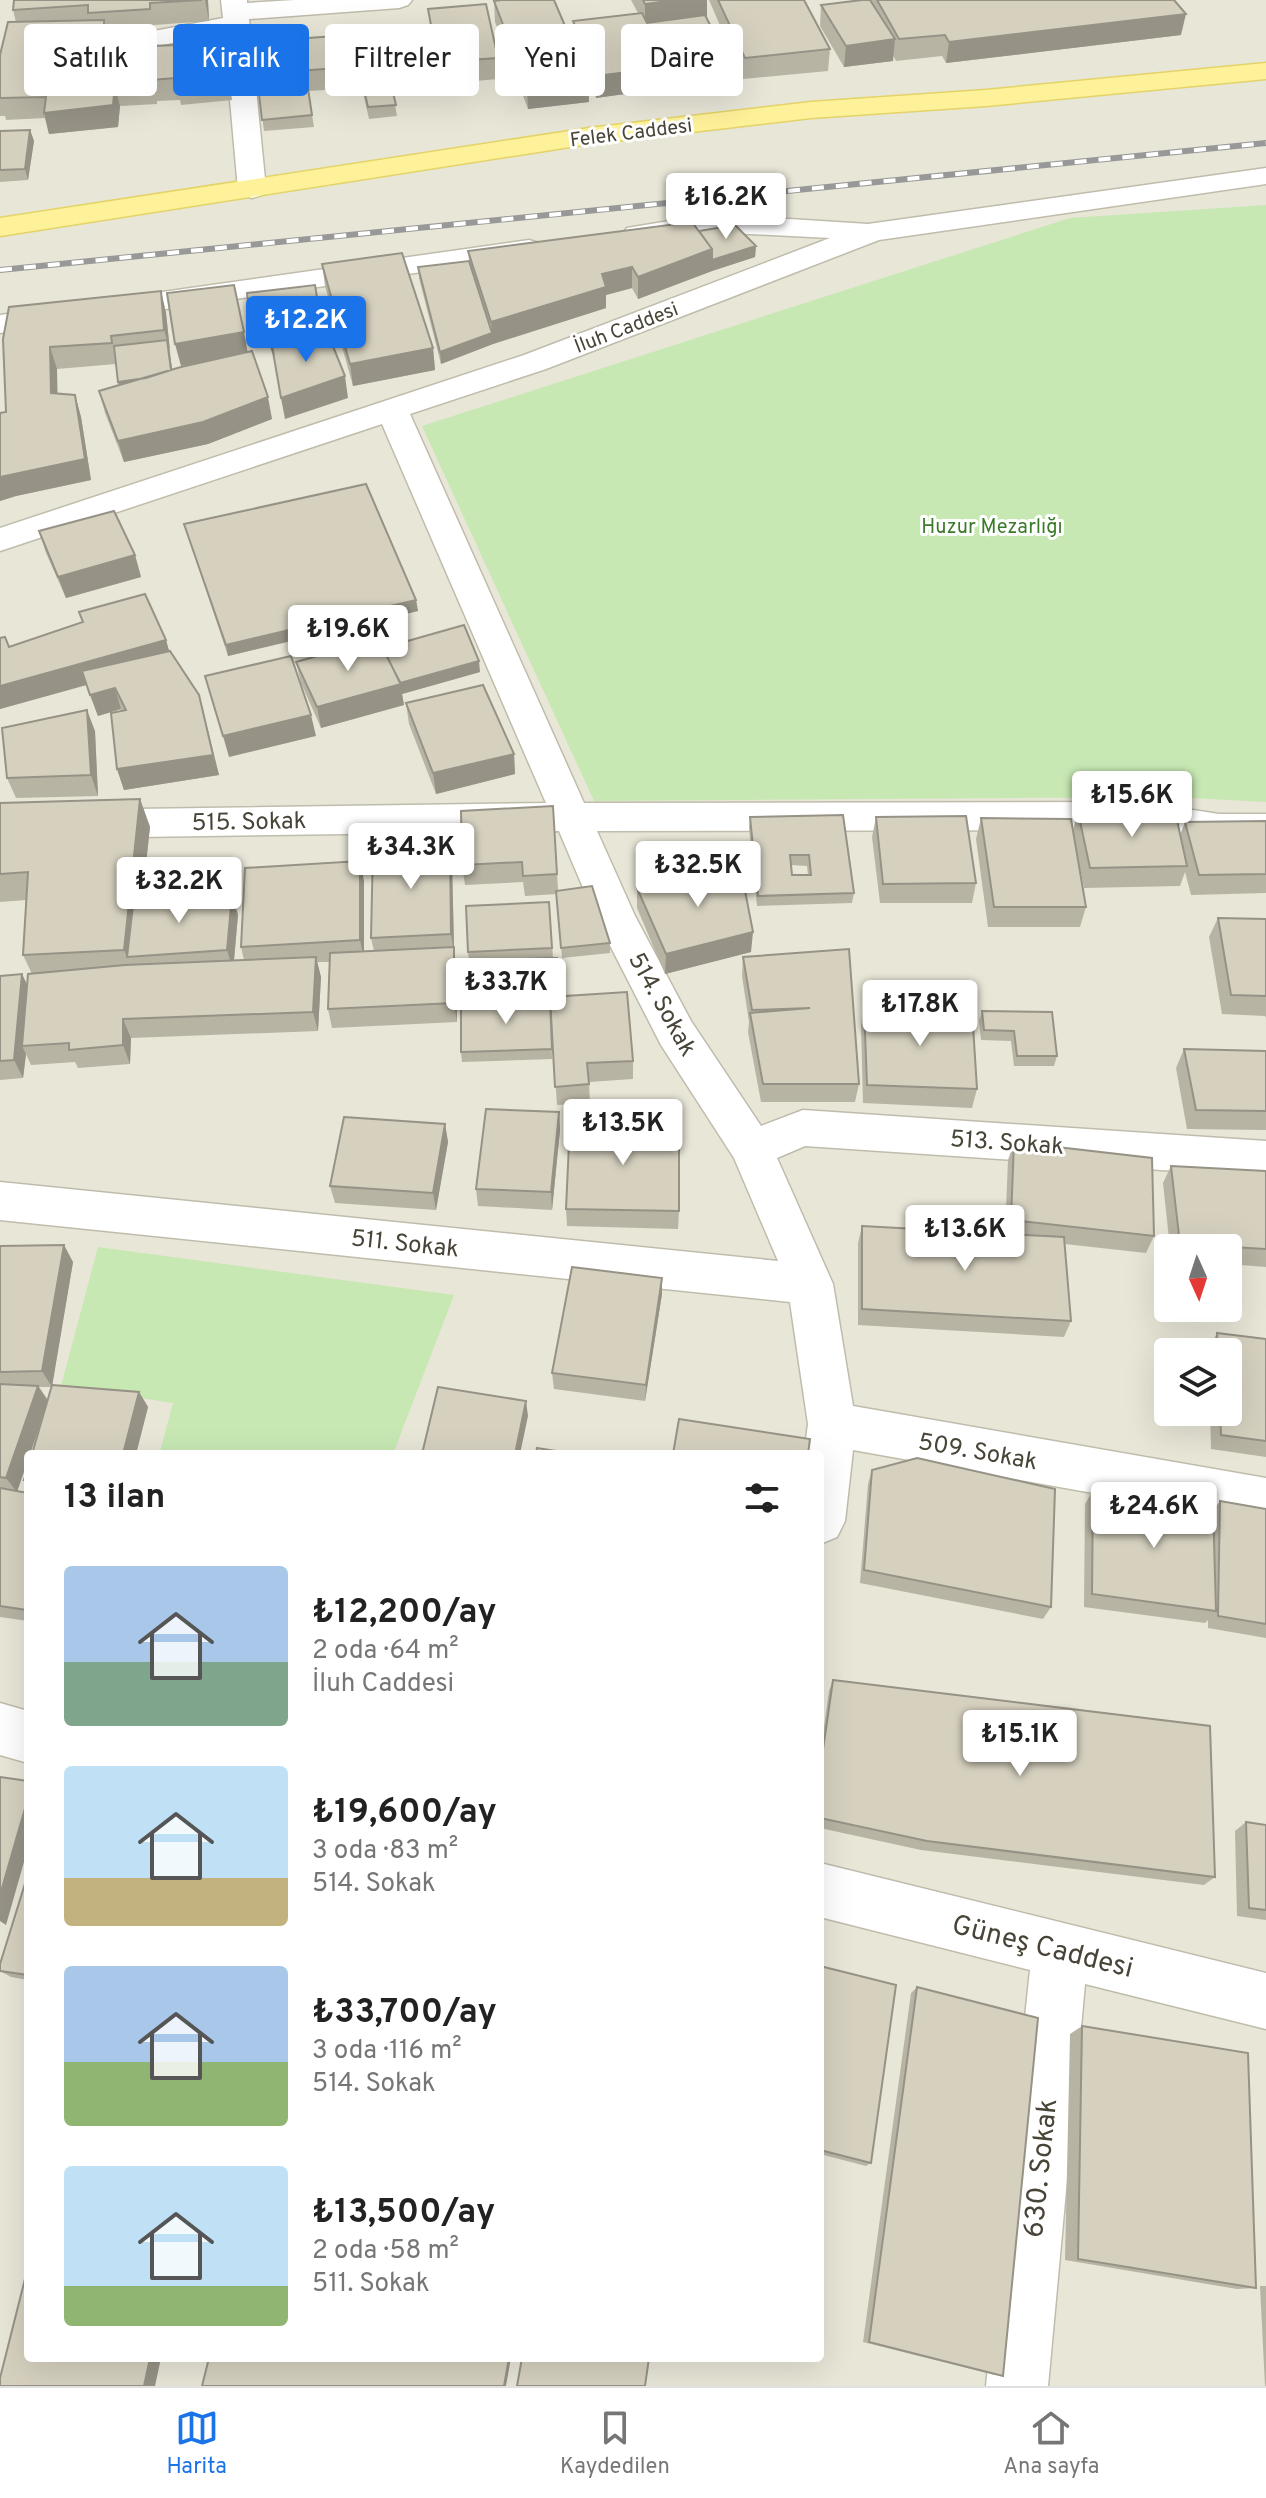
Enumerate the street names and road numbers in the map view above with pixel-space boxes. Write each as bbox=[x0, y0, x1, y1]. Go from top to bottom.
street label: Felek Caddesi bbox=[569, 114, 694, 154]
street label: İluh Caddesi bbox=[571, 296, 682, 361]
street label: 515. Sokak bbox=[191, 807, 307, 839]
street label: 514. Sokak bbox=[620, 948, 702, 1062]
street label: 513. Sokak bbox=[949, 1125, 1065, 1163]
street label: 511. Sokak bbox=[349, 1224, 460, 1266]
street label: 509. Sokak bbox=[916, 1428, 1040, 1478]
street label: Güneş Caddesi bbox=[948, 1908, 1137, 1988]
street label: 630. Sokak bbox=[1017, 2097, 1067, 2240]

